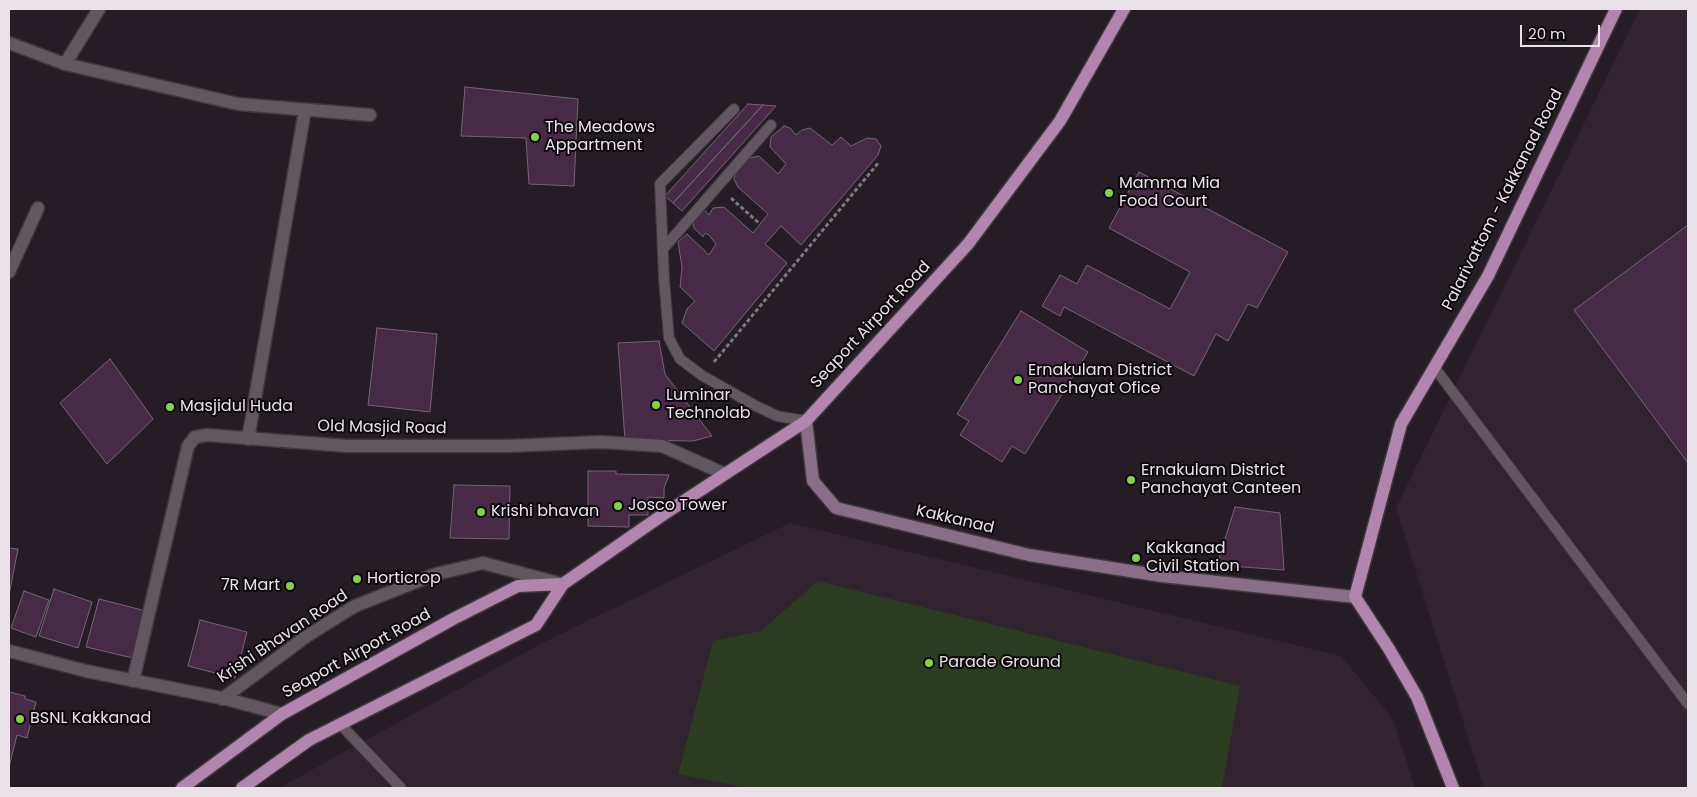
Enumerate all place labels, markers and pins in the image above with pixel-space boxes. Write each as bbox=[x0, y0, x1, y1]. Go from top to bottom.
place label: The Meadows Appartment bbox=[545, 118, 655, 156]
marker: The Meadows Appartment bbox=[529, 131, 541, 143]
place label: Mamma Mia Food Court bbox=[1119, 174, 1220, 212]
marker: Mamma Mia Food Court bbox=[1103, 187, 1115, 199]
place label: Ernakulam District Panchayat Ofice bbox=[1028, 361, 1172, 399]
marker: Ernakulam District Panchayat Ofice bbox=[1012, 374, 1024, 386]
place label: Luminar Technolab bbox=[666, 386, 751, 424]
place label: Masjidul Huda bbox=[180, 397, 293, 417]
marker: Luminar Technolab bbox=[650, 399, 662, 411]
marker: Masjidul Huda bbox=[164, 401, 176, 413]
place label: Ernakulam District Panchayat Canteen bbox=[1141, 461, 1301, 499]
marker: Ernakulam District Panchayat Canteen bbox=[1125, 474, 1137, 486]
place label: Josco Tower bbox=[628, 496, 727, 516]
marker: Josco Tower bbox=[612, 500, 624, 512]
place label: Krishi bhavan bbox=[491, 502, 599, 522]
marker: Krishi bhavan bbox=[475, 506, 487, 518]
place label: Kakkanad Civil Station bbox=[1146, 539, 1240, 577]
marker: Kakkanad Civil Station bbox=[1130, 552, 1142, 564]
place label: Horticrop bbox=[367, 569, 441, 589]
marker: Horticrop bbox=[351, 573, 363, 585]
place label: 7R Mart bbox=[221, 576, 280, 596]
marker: 7R Mart bbox=[284, 580, 296, 592]
place label: Parade Ground bbox=[939, 653, 1061, 673]
marker: Parade Ground bbox=[923, 657, 935, 669]
place label: BSNL Kakkanad bbox=[30, 709, 151, 729]
marker: BSNL Kakkanad bbox=[14, 713, 26, 725]

